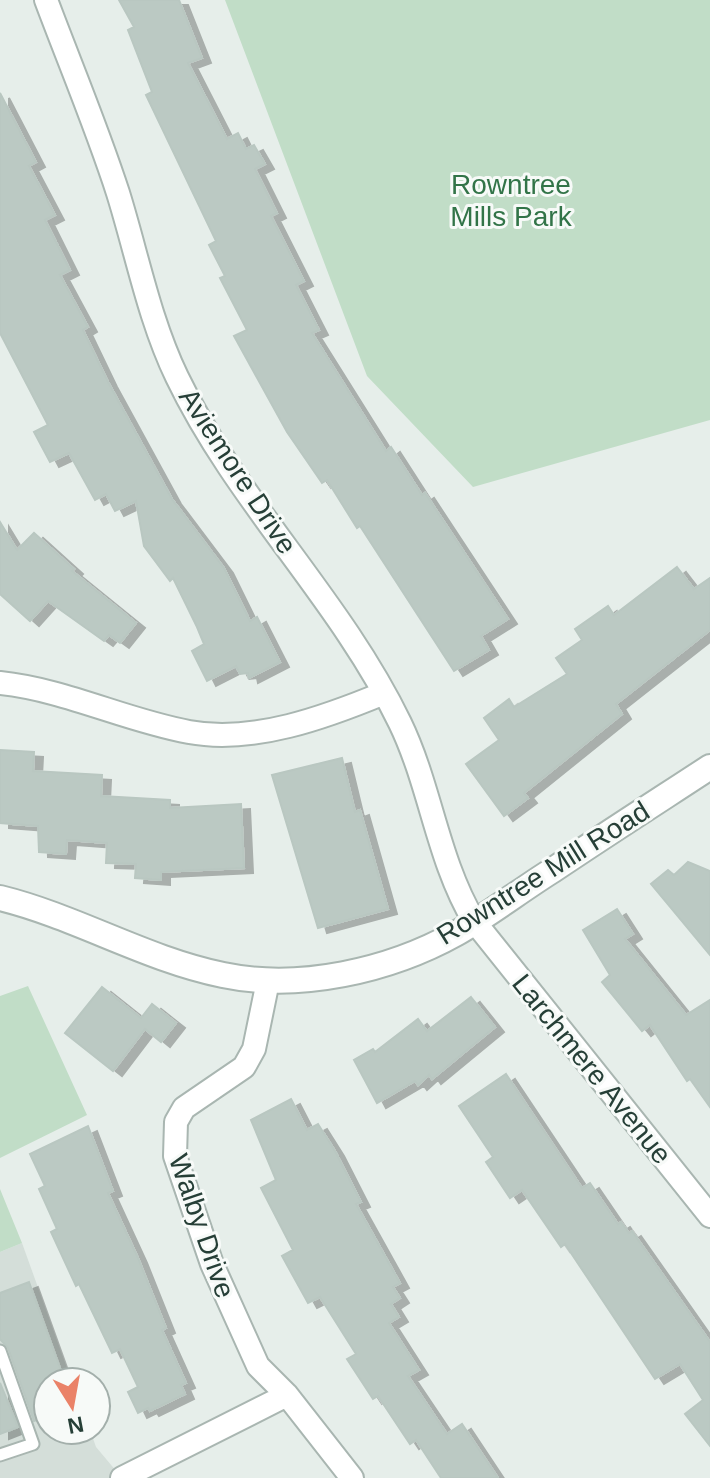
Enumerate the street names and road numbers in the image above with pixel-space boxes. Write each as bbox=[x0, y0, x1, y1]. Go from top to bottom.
street label: Aviemore Drive bbox=[173, 383, 303, 559]
street label: Rowntree Mill Road bbox=[431, 795, 655, 951]
street label: Larchmere Avenue bbox=[506, 968, 678, 1170]
street label: Walby Drive bbox=[163, 1150, 241, 1302]

